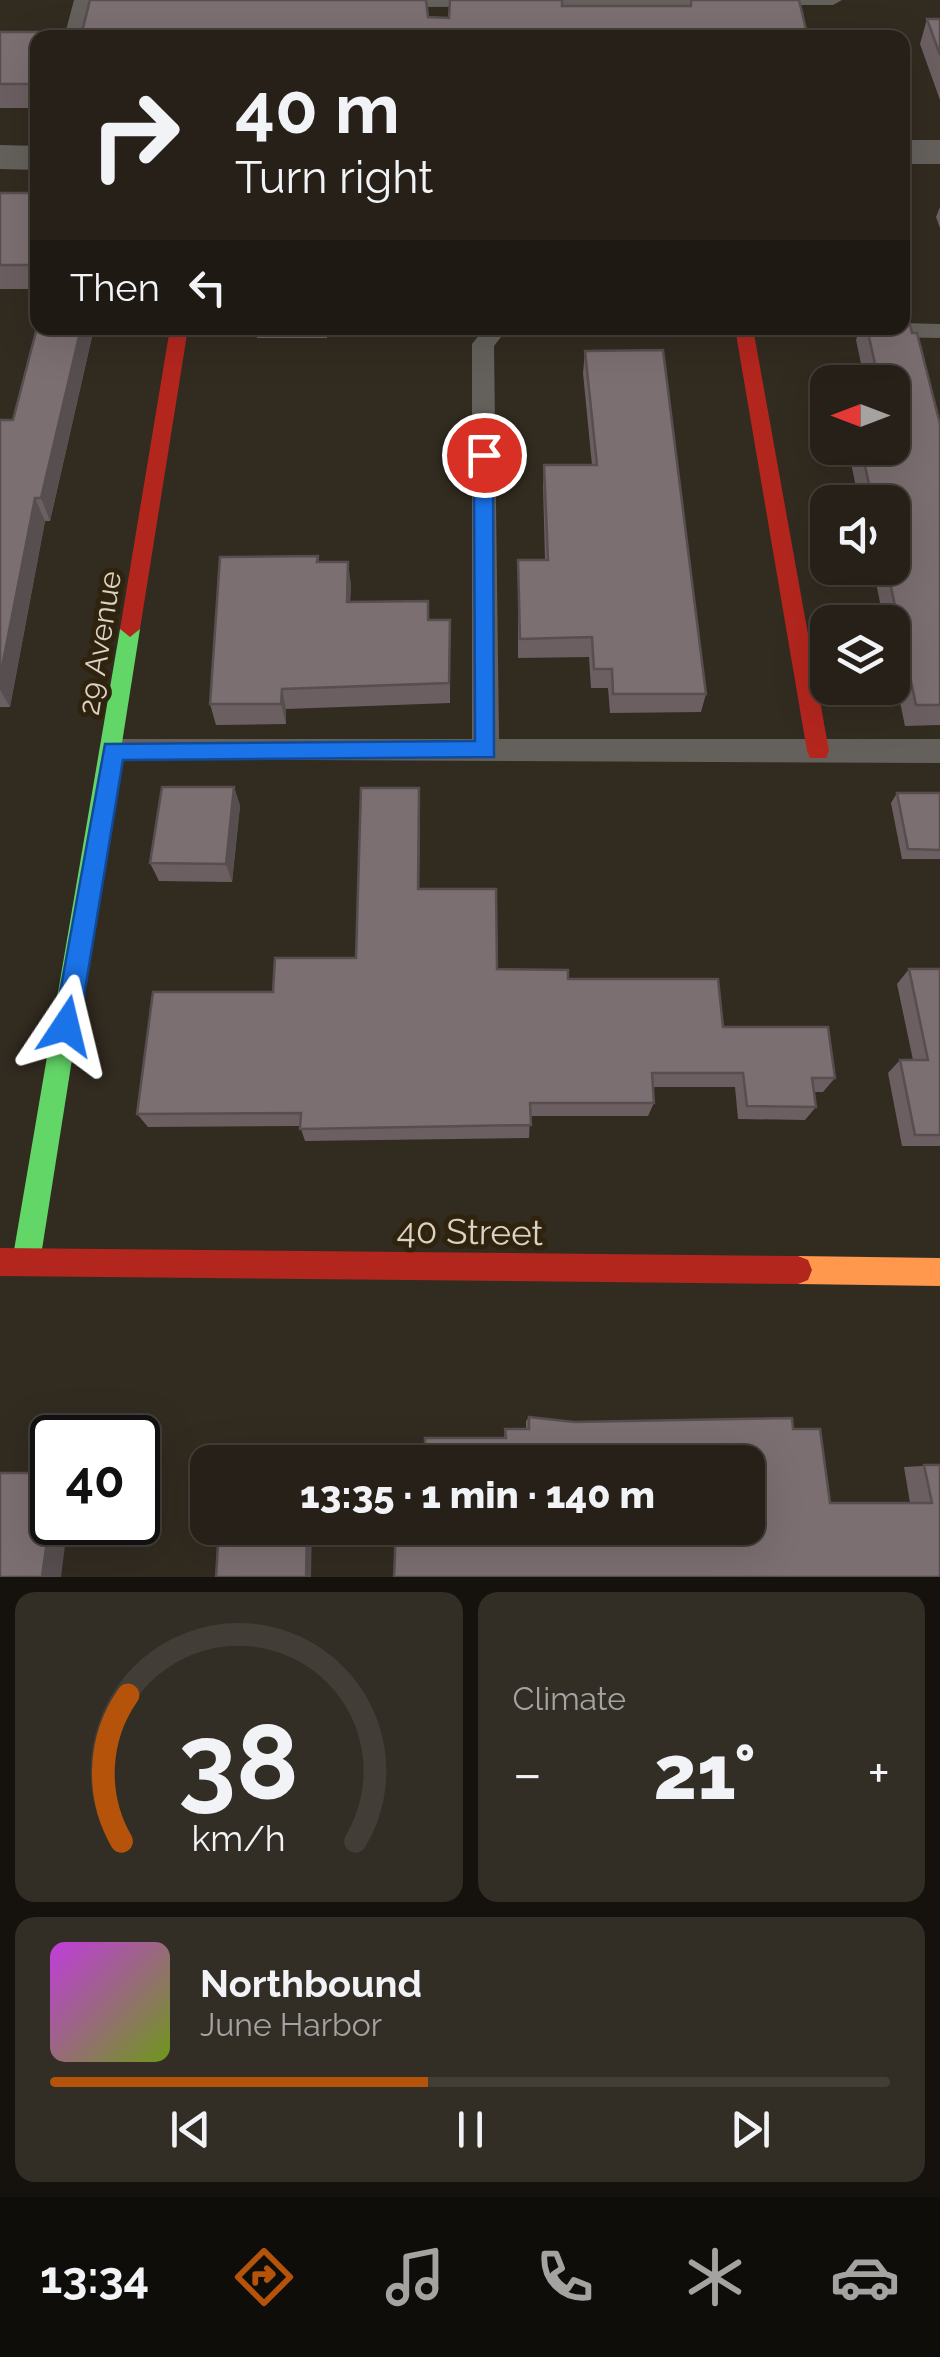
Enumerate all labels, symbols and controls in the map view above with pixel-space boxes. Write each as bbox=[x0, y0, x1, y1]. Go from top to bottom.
text: 40 m bbox=[235, 67, 400, 149]
icon: right bbox=[70, 70, 200, 200]
text: Turn right bbox=[235, 151, 433, 204]
icon: left bbox=[180, 260, 235, 315]
text: Then bbox=[70, 265, 160, 310]
north arrow bbox=[810, 365, 910, 465]
map controls bbox=[810, 365, 910, 705]
pin bbox=[442, 413, 527, 498]
icon: arrive bbox=[457, 428, 512, 483]
button: sound bbox=[810, 485, 910, 585]
street label: 29 Avenue bbox=[71, 568, 128, 717]
button: layers bbox=[810, 605, 910, 705]
position arrow bbox=[14, 974, 118, 1078]
street label: 40 Street bbox=[396, 1210, 544, 1253]
speed limit sign: 40 bbox=[30, 1415, 160, 1545]
text: 13:35 · 1 min · 140 m bbox=[300, 1472, 655, 1517]
text: Climate bbox=[513, 1680, 626, 1717]
text: 38 bbox=[178, 1701, 299, 1823]
text: 21° bbox=[653, 1728, 756, 1817]
text: − bbox=[513, 1741, 542, 1806]
text: + bbox=[867, 1741, 890, 1806]
text: km/h bbox=[192, 1817, 286, 1859]
text: Northbound bbox=[200, 1961, 422, 2006]
text: June Harbor bbox=[200, 2006, 382, 2043]
icon: previous bbox=[163, 2102, 218, 2157]
icon: pause bbox=[443, 2102, 498, 2157]
icon: next bbox=[723, 2102, 778, 2157]
icon: directions bbox=[229, 2242, 299, 2312]
icon: music bbox=[380, 2242, 450, 2312]
icon: phone bbox=[530, 2242, 600, 2312]
icon: climate bbox=[680, 2242, 750, 2312]
icon: car bbox=[830, 2242, 900, 2312]
text: 13:34 bbox=[40, 2251, 149, 2304]

